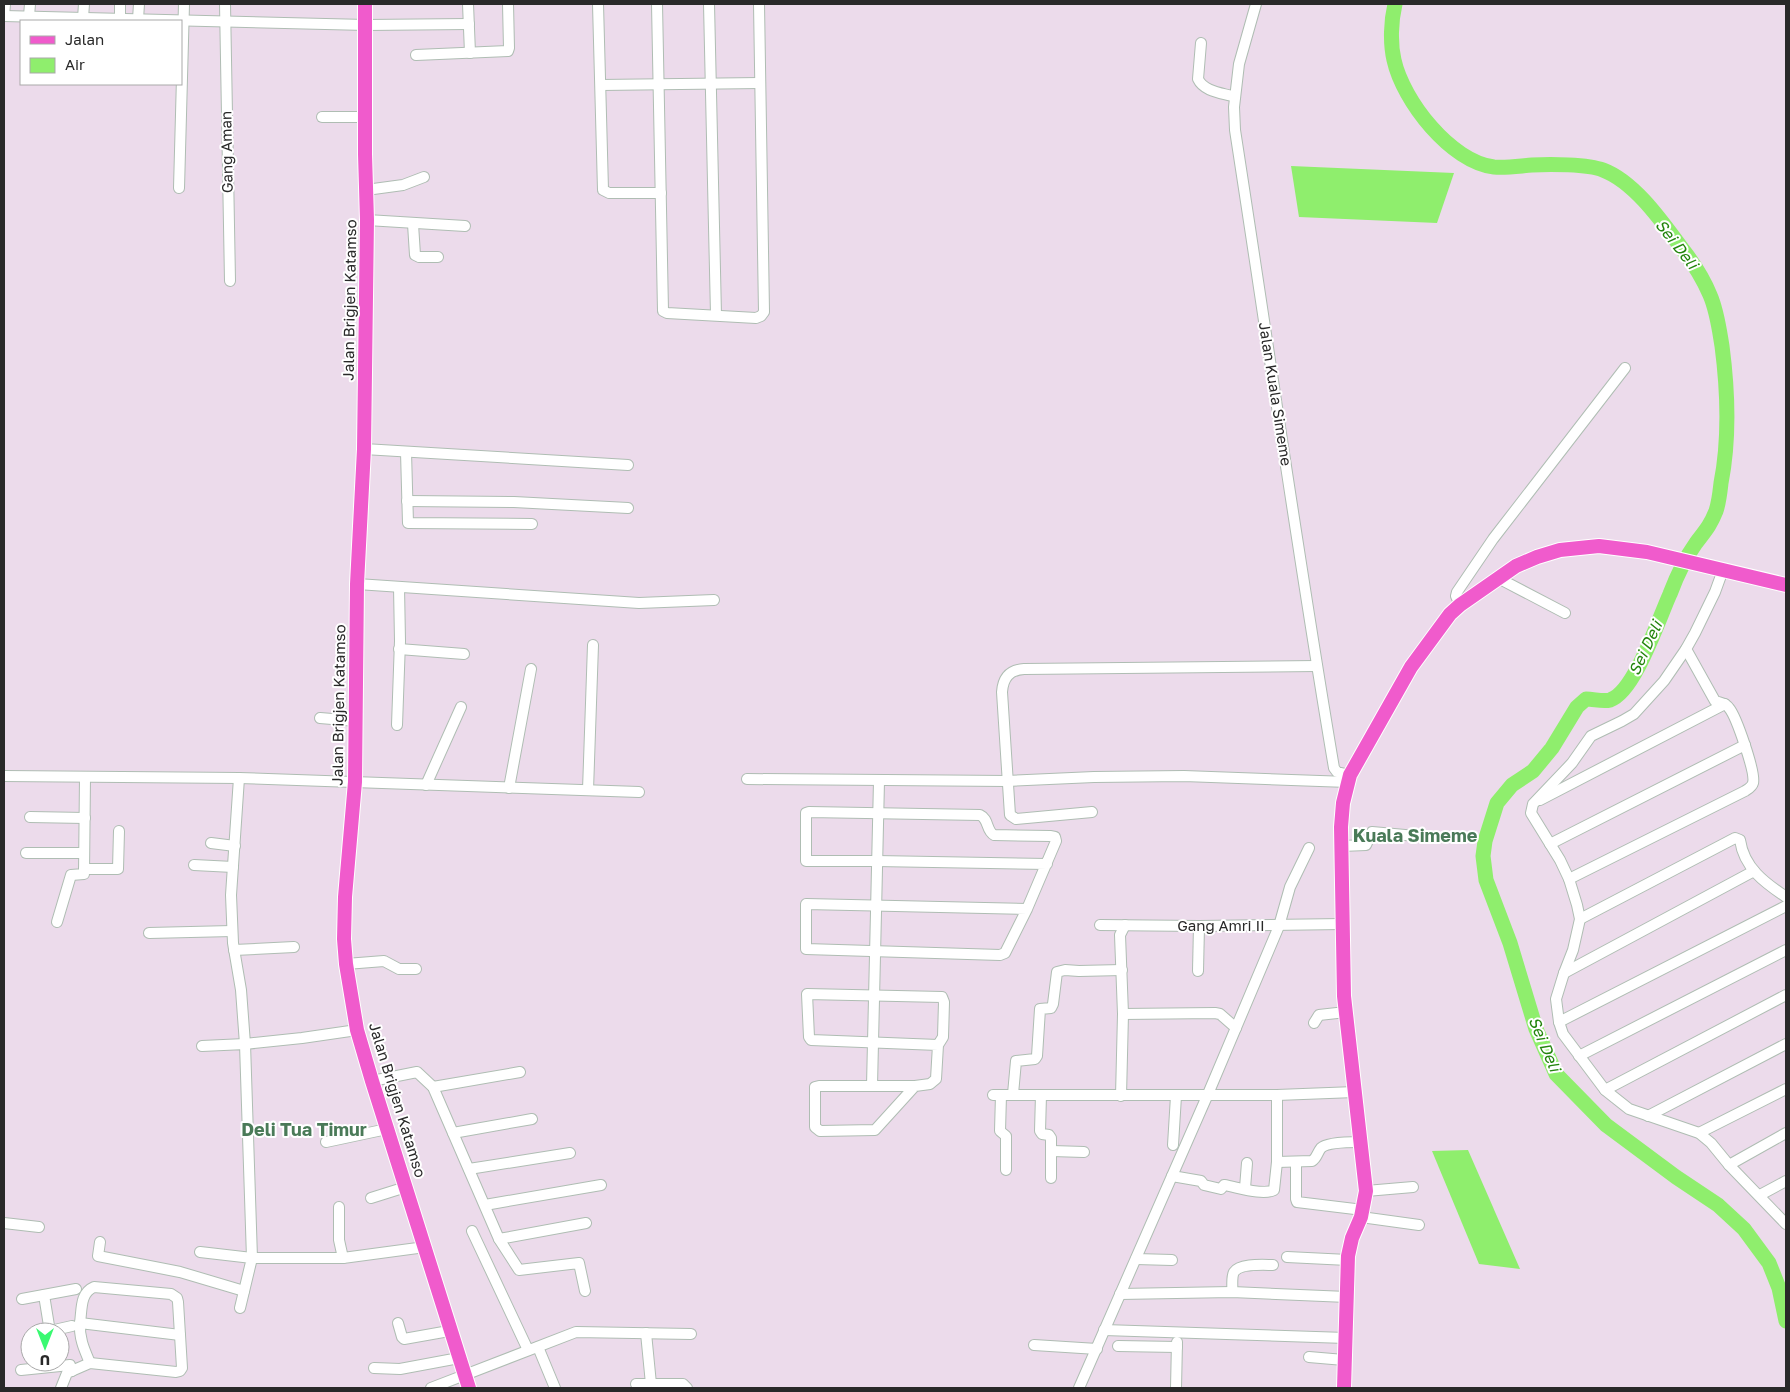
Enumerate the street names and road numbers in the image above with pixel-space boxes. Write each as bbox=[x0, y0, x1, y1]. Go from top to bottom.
street label: Gang Aman bbox=[216, 111, 236, 193]
street label: Jalan Brigjen Katamso bbox=[339, 219, 359, 381]
street label: Jalan Kuala Simeme bbox=[1256, 321, 1296, 467]
street label: Jalan Brigjen Katamso bbox=[328, 624, 348, 786]
street label: Gang Amri II bbox=[1177, 916, 1265, 934]
street label: Jalan Brigjen Katamso bbox=[366, 1020, 430, 1179]

